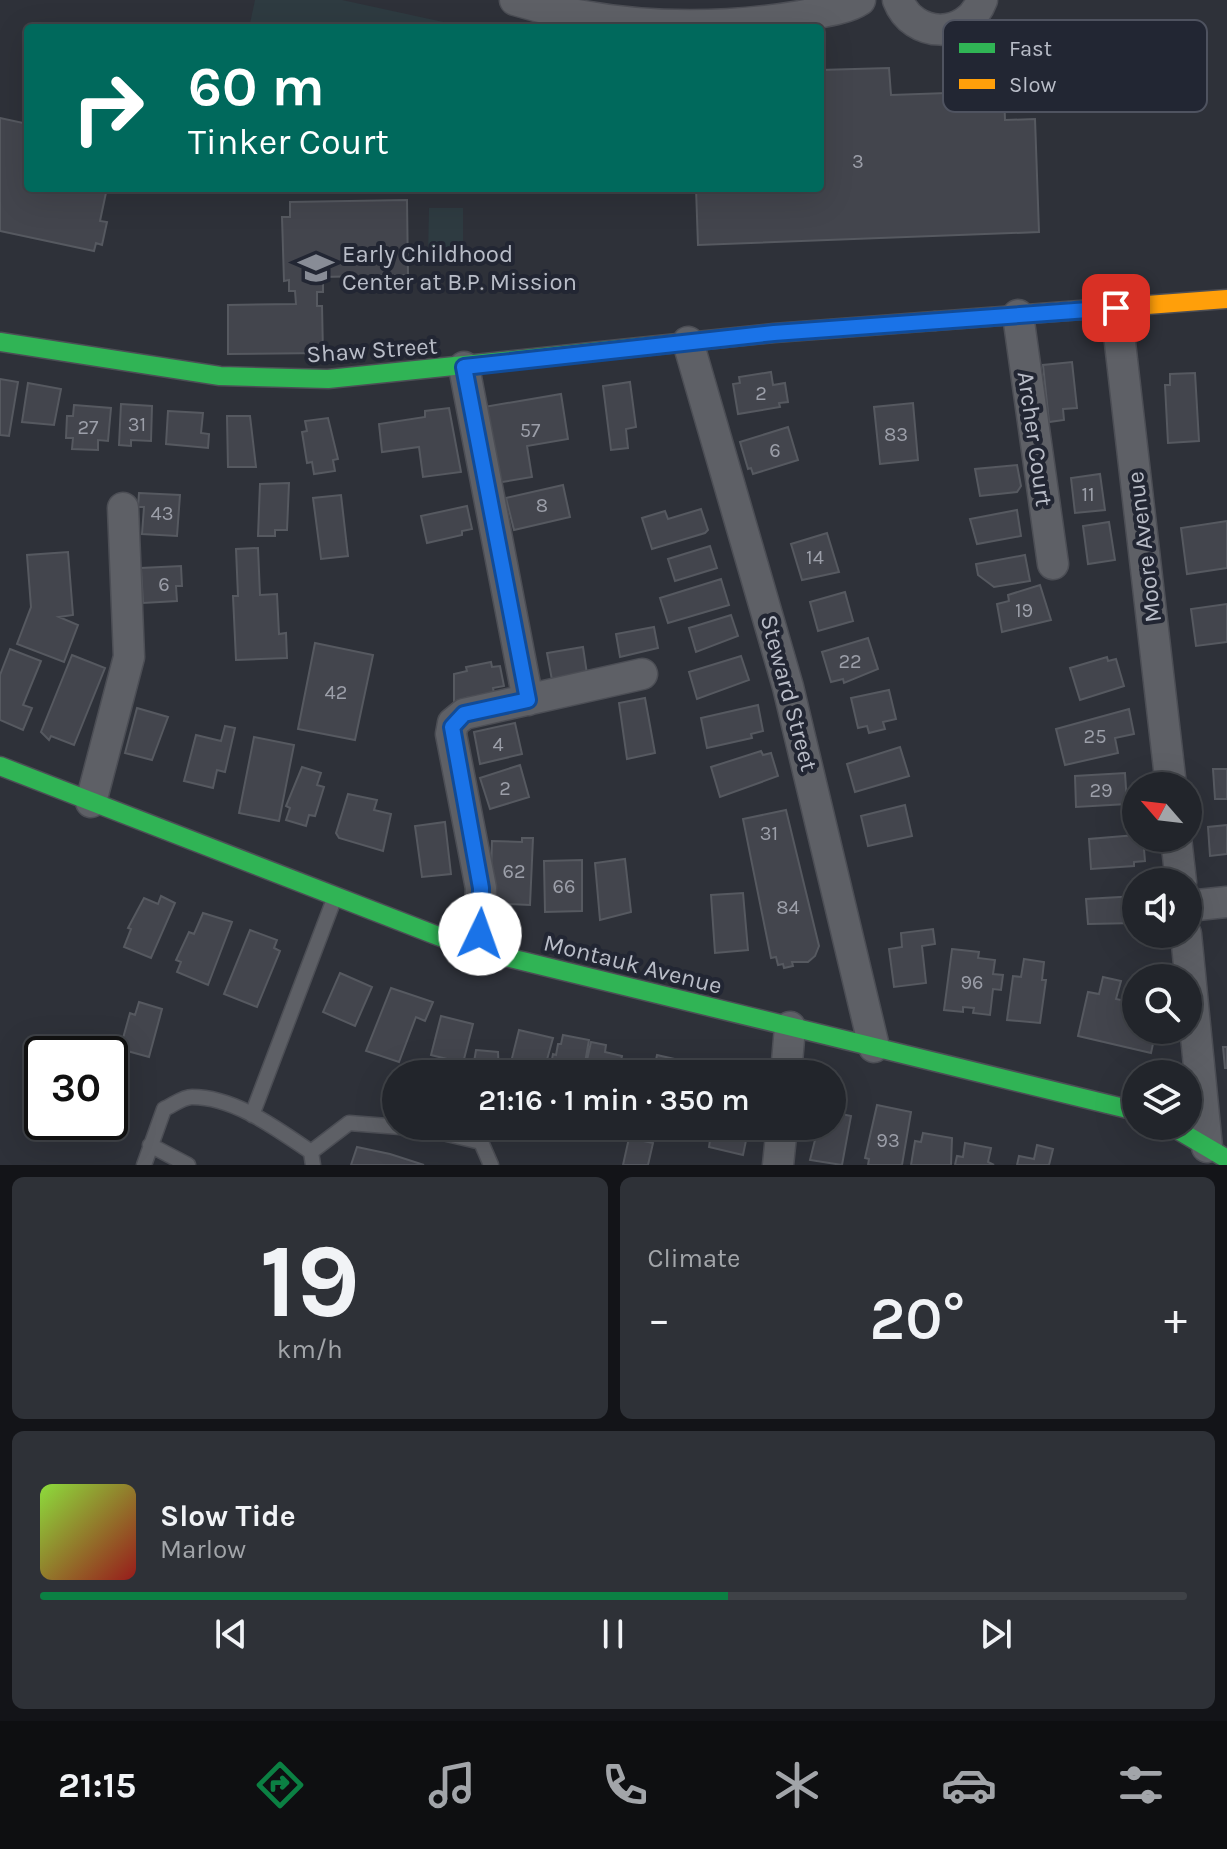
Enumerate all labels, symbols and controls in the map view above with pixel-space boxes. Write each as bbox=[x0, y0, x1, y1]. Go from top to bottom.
legend bbox=[943, 20, 1207, 112]
text: Fast bbox=[1009, 36, 1052, 62]
text: 60 m bbox=[188, 54, 325, 119]
icon: right bbox=[56, 56, 160, 160]
text: Slow bbox=[1009, 72, 1056, 98]
text: Tinker Court bbox=[188, 121, 389, 163]
house number: 3 bbox=[852, 150, 864, 173]
place label: Early Childhood Center at B.P. Mission bbox=[342, 240, 577, 296]
school or university icon: Early Childhood Center at B.P. Mission bbox=[297, 249, 335, 287]
pin bbox=[1082, 274, 1150, 342]
icon: arrive bbox=[1094, 286, 1138, 330]
street label: Shaw Street bbox=[306, 331, 438, 369]
street label: Archer Court bbox=[1012, 370, 1058, 508]
house number: 2 bbox=[755, 382, 767, 405]
house number: 31 bbox=[128, 413, 146, 436]
house number: 27 bbox=[78, 416, 99, 439]
house number: 57 bbox=[520, 419, 541, 442]
house number: 83 bbox=[884, 423, 908, 446]
house number: 6 bbox=[769, 439, 781, 462]
street label: Moore Avenue bbox=[1121, 470, 1167, 624]
house number: 11 bbox=[1081, 483, 1095, 506]
house number: 8 bbox=[536, 494, 548, 517]
house number: 43 bbox=[151, 502, 173, 525]
house number: 14 bbox=[806, 546, 824, 569]
house number: 6 bbox=[158, 573, 170, 596]
house number: 19 bbox=[1015, 599, 1033, 622]
street label: Steward Street bbox=[755, 612, 823, 774]
house number: 22 bbox=[838, 650, 862, 673]
house number: 42 bbox=[325, 681, 347, 704]
house number: 25 bbox=[1084, 725, 1106, 748]
house number: 4 bbox=[492, 733, 504, 756]
north arrow bbox=[1122, 772, 1202, 852]
map controls bbox=[1122, 772, 1202, 1140]
house number: 2 bbox=[499, 777, 511, 800]
house number: 29 bbox=[1089, 779, 1113, 802]
house number: 31 bbox=[760, 822, 778, 845]
house number: 62 bbox=[502, 860, 526, 883]
button: sound bbox=[1122, 868, 1202, 948]
house number: 66 bbox=[553, 875, 575, 898]
position arrow bbox=[438, 892, 522, 976]
house number: 84 bbox=[776, 896, 800, 919]
street label: Montauk Avenue bbox=[541, 928, 725, 1000]
button: search bbox=[1122, 964, 1202, 1044]
house number: 96 bbox=[960, 971, 984, 994]
speed limit sign: 30 bbox=[24, 1036, 128, 1140]
button: layers bbox=[1122, 1060, 1202, 1140]
text: 21:16 · 1 min · 350 m bbox=[478, 1082, 750, 1118]
house number: 93 bbox=[876, 1129, 900, 1152]
text: 19 bbox=[259, 1221, 360, 1342]
text: Climate bbox=[648, 1243, 740, 1274]
text: 20° bbox=[869, 1284, 965, 1354]
text: − bbox=[648, 1294, 671, 1345]
text: + bbox=[1164, 1294, 1187, 1345]
text: km/h bbox=[277, 1334, 343, 1365]
text: Slow Tide bbox=[160, 1498, 296, 1534]
text: Marlow bbox=[160, 1534, 246, 1565]
icon: previous bbox=[209, 1612, 253, 1656]
icon: pause bbox=[591, 1612, 635, 1656]
icon: next bbox=[974, 1612, 1018, 1656]
icon: directions bbox=[252, 1757, 308, 1813]
icon: music bbox=[424, 1757, 480, 1813]
icon: phone bbox=[597, 1757, 653, 1813]
icon: climate bbox=[769, 1757, 825, 1813]
icon: car bbox=[941, 1757, 997, 1813]
icon: filters bbox=[1113, 1757, 1169, 1813]
text: 21:15 bbox=[58, 1764, 136, 1806]

